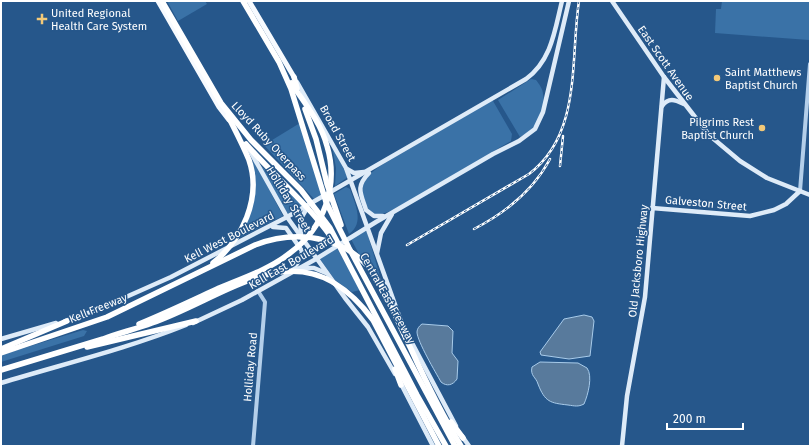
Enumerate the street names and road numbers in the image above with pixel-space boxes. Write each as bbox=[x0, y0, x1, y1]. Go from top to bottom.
street label: East Scott Avenue bbox=[635, 23, 696, 103]
street label: Lloyd Ruby Overpass bbox=[229, 99, 309, 184]
street label: Broad Street bbox=[317, 103, 358, 164]
street label: Holliday Street bbox=[263, 164, 314, 234]
street label: Galveston Street bbox=[665, 193, 747, 214]
street label: Old Jacksboro Highway bbox=[626, 203, 651, 318]
street label: Kell West Boulevard bbox=[182, 209, 276, 266]
street label: Kell East Boulevard bbox=[247, 233, 336, 292]
street label: Central East Freeway bbox=[357, 251, 418, 346]
street label: Kell Freeway bbox=[67, 291, 130, 326]
street label: Holliday Road bbox=[241, 332, 260, 402]

